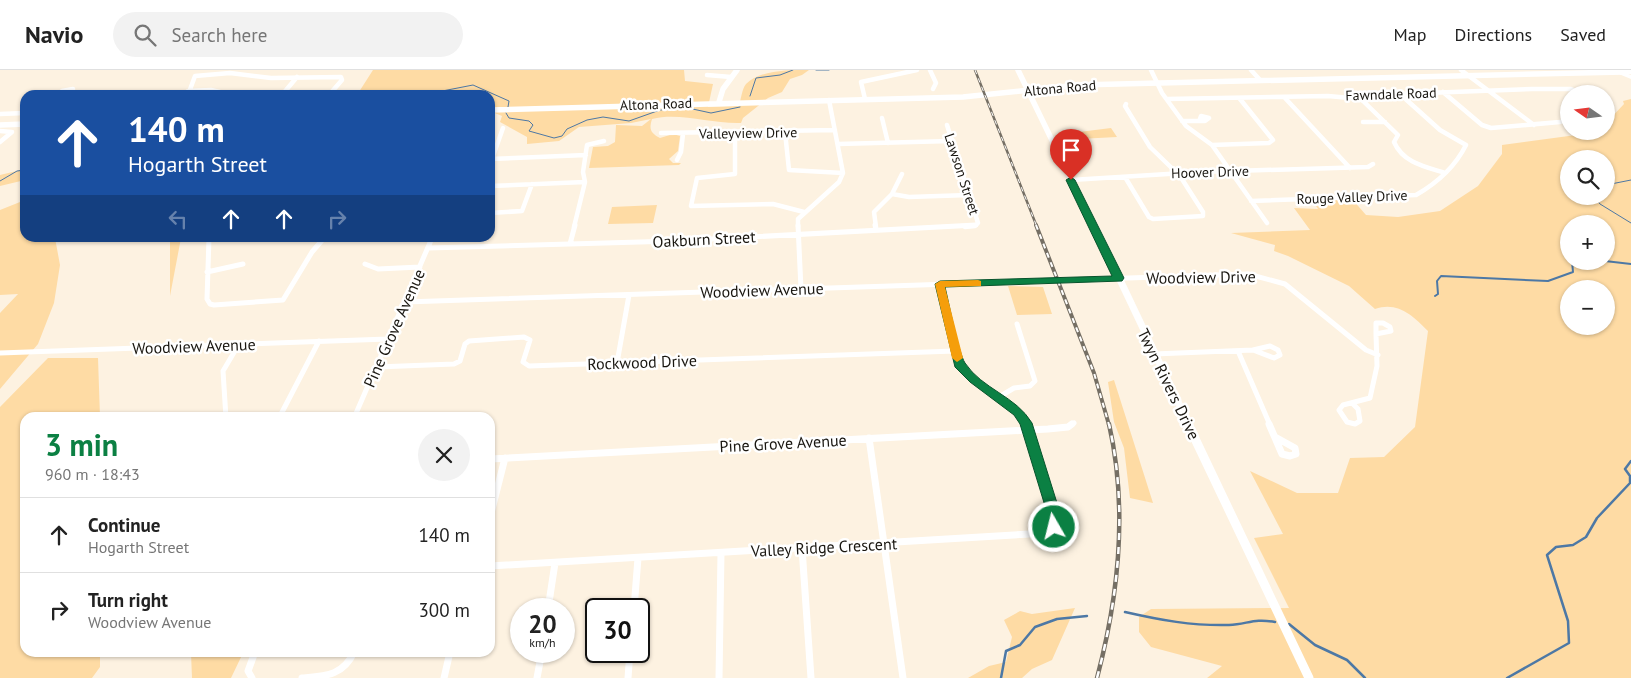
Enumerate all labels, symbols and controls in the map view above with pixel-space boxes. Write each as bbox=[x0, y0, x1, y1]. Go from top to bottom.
search box bbox=[113, 12, 463, 57]
text: Navio bbox=[25, 19, 83, 50]
icon: search bbox=[131, 21, 159, 49]
text: Search here bbox=[171, 23, 267, 47]
text: Map bbox=[1394, 23, 1426, 46]
text: Directions bbox=[1454, 23, 1532, 46]
text: Saved bbox=[1560, 23, 1606, 46]
street label: Altona Road bbox=[1023, 76, 1097, 100]
street label: Fawndale Road bbox=[1345, 83, 1437, 105]
north arrow bbox=[1560, 85, 1615, 140]
map controls bbox=[1560, 85, 1615, 335]
street label: Altona Road bbox=[620, 94, 692, 114]
text: 140 m bbox=[128, 106, 225, 152]
icon: ahead bbox=[45, 110, 110, 175]
street label: Valleyview Drive bbox=[698, 123, 797, 143]
pin bbox=[1050, 129, 1092, 180]
street label: Lawson Street bbox=[940, 131, 984, 217]
icon: arrive bbox=[1057, 136, 1085, 164]
text: Hogarth Street bbox=[128, 150, 267, 178]
button: search bbox=[1560, 150, 1615, 205]
street label: Hoover Drive bbox=[1171, 162, 1249, 182]
street label: Rouge Valley Drive bbox=[1296, 186, 1408, 208]
icon: left bbox=[164, 205, 192, 233]
icon: ahead bbox=[217, 205, 245, 233]
icon: ahead bbox=[270, 205, 298, 233]
icon: right bbox=[323, 205, 351, 233]
button: + bbox=[1560, 215, 1615, 270]
street label: Oakburn Street bbox=[652, 226, 757, 252]
street label: Pine Grove Avenue bbox=[359, 266, 429, 390]
street label: Woodview Drive bbox=[1146, 266, 1256, 288]
street label: Woodview Avenue bbox=[700, 278, 824, 302]
button: − bbox=[1560, 280, 1615, 335]
street label: Twyn Rivers Drive bbox=[1134, 325, 1204, 443]
street label: Woodview Avenue bbox=[132, 334, 256, 358]
street label: Rockwood Drive bbox=[587, 350, 697, 374]
text: 3 min bbox=[45, 425, 118, 464]
button: close bbox=[418, 429, 470, 481]
street label: Pine Grove Avenue bbox=[719, 430, 847, 456]
text: 960 m · 18:43 bbox=[45, 464, 140, 484]
position arrow bbox=[1027, 500, 1079, 552]
text: Continue bbox=[88, 513, 160, 537]
icon: ahead bbox=[45, 521, 73, 549]
text: 140 m bbox=[418, 523, 470, 547]
street label: Valley Ridge Crescent bbox=[749, 533, 898, 561]
text: Hogarth Street bbox=[88, 537, 189, 557]
text: Turn right bbox=[88, 588, 168, 612]
icon: right bbox=[45, 596, 73, 624]
text: 300 m bbox=[418, 598, 470, 622]
speed limit sign: 30 bbox=[585, 598, 650, 663]
text: 20 bbox=[528, 608, 557, 640]
text: Woodview Avenue bbox=[88, 612, 211, 632]
text: km/h bbox=[529, 635, 556, 650]

